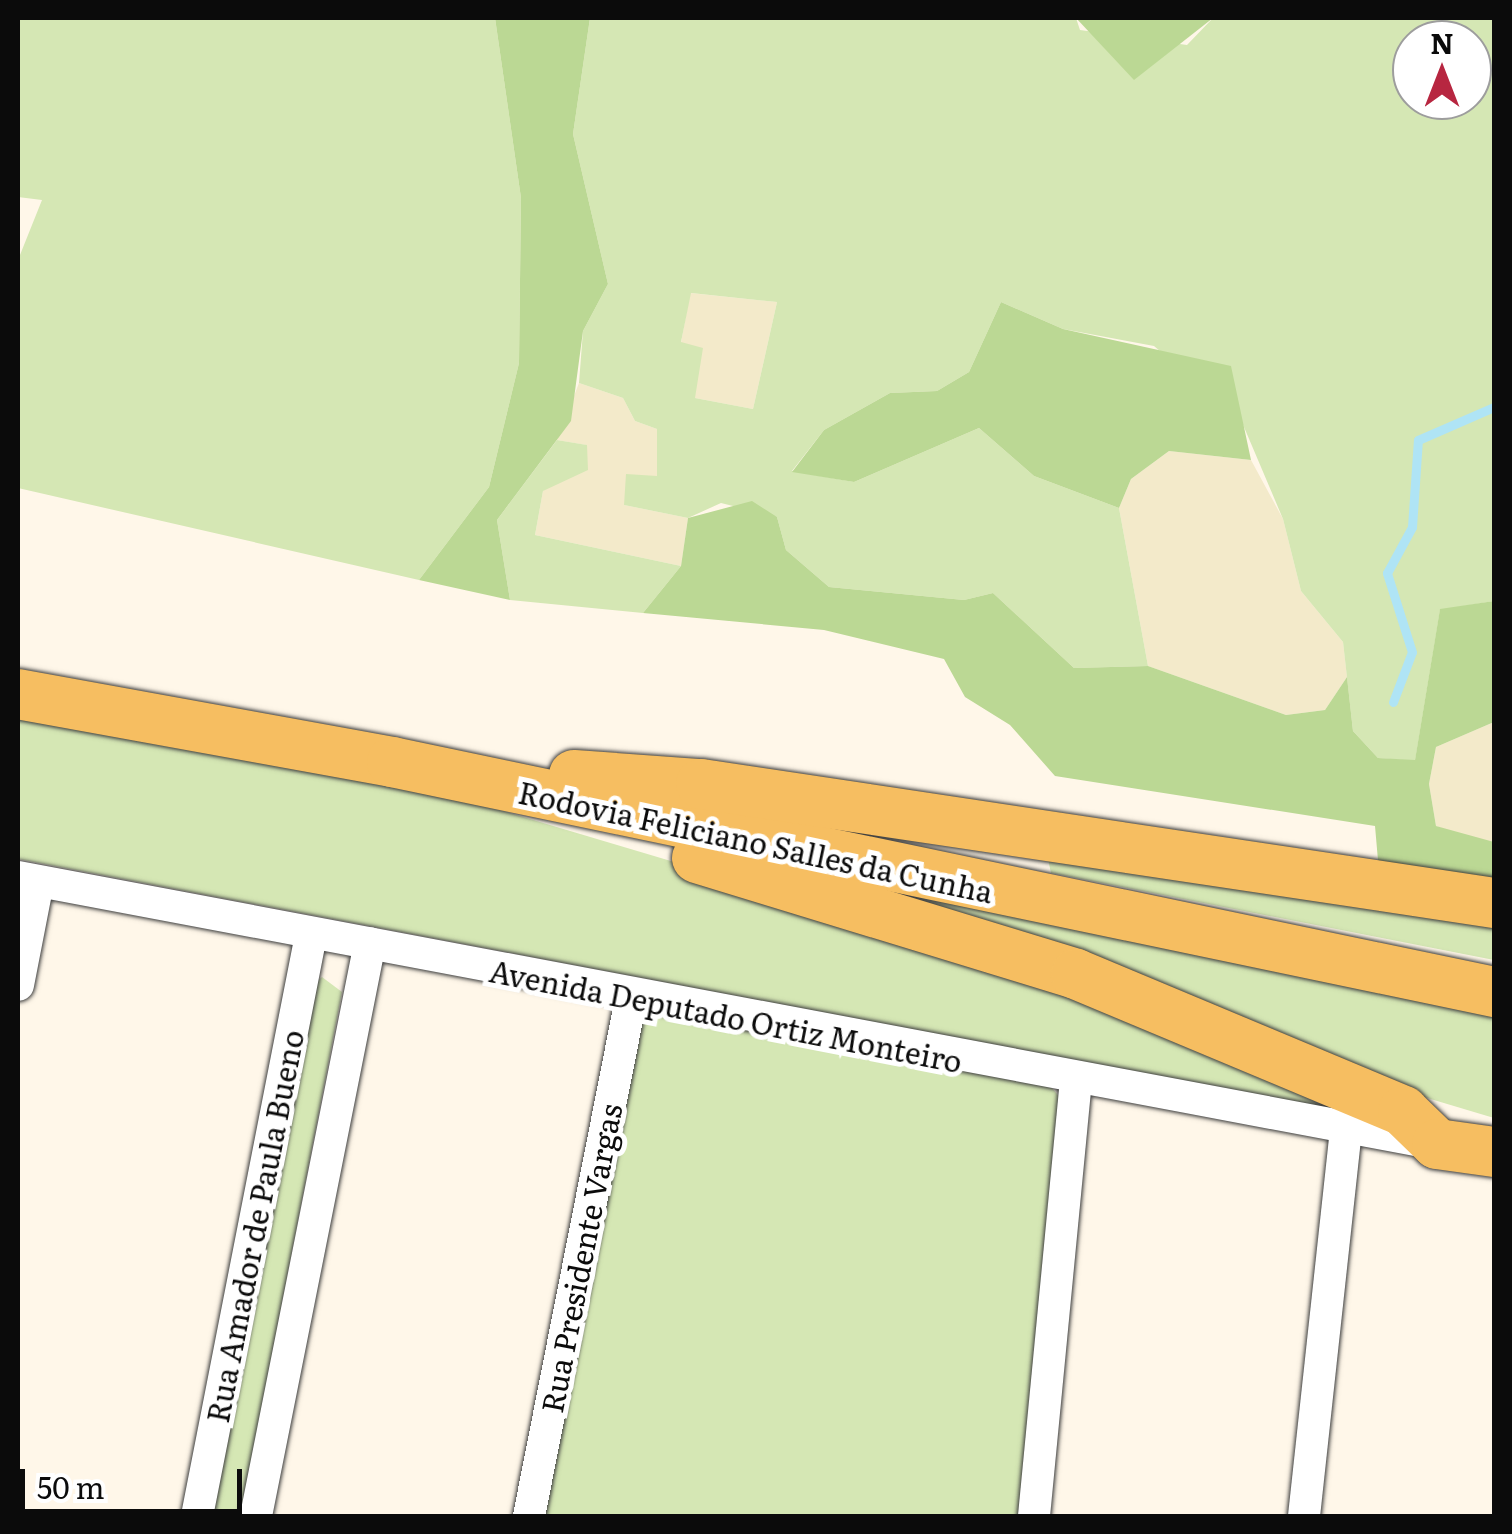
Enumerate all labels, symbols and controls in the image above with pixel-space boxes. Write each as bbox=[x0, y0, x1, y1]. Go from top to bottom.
north arrow bbox=[1392, 20, 1492, 120]
text: N bbox=[1430, 21, 1454, 63]
street label: Rodovia Feliciano Salles da Cunha bbox=[515, 773, 997, 909]
street label: Avenida Deputado Ortiz Monteiro bbox=[487, 951, 965, 1079]
street label: Rua Amador de Paula Bueno bbox=[198, 1027, 310, 1425]
street label: Rua Presidente Vargas bbox=[532, 1100, 628, 1416]
scale bar bbox=[25, 1449, 248, 1511]
text: 50 m bbox=[37, 1464, 105, 1508]

